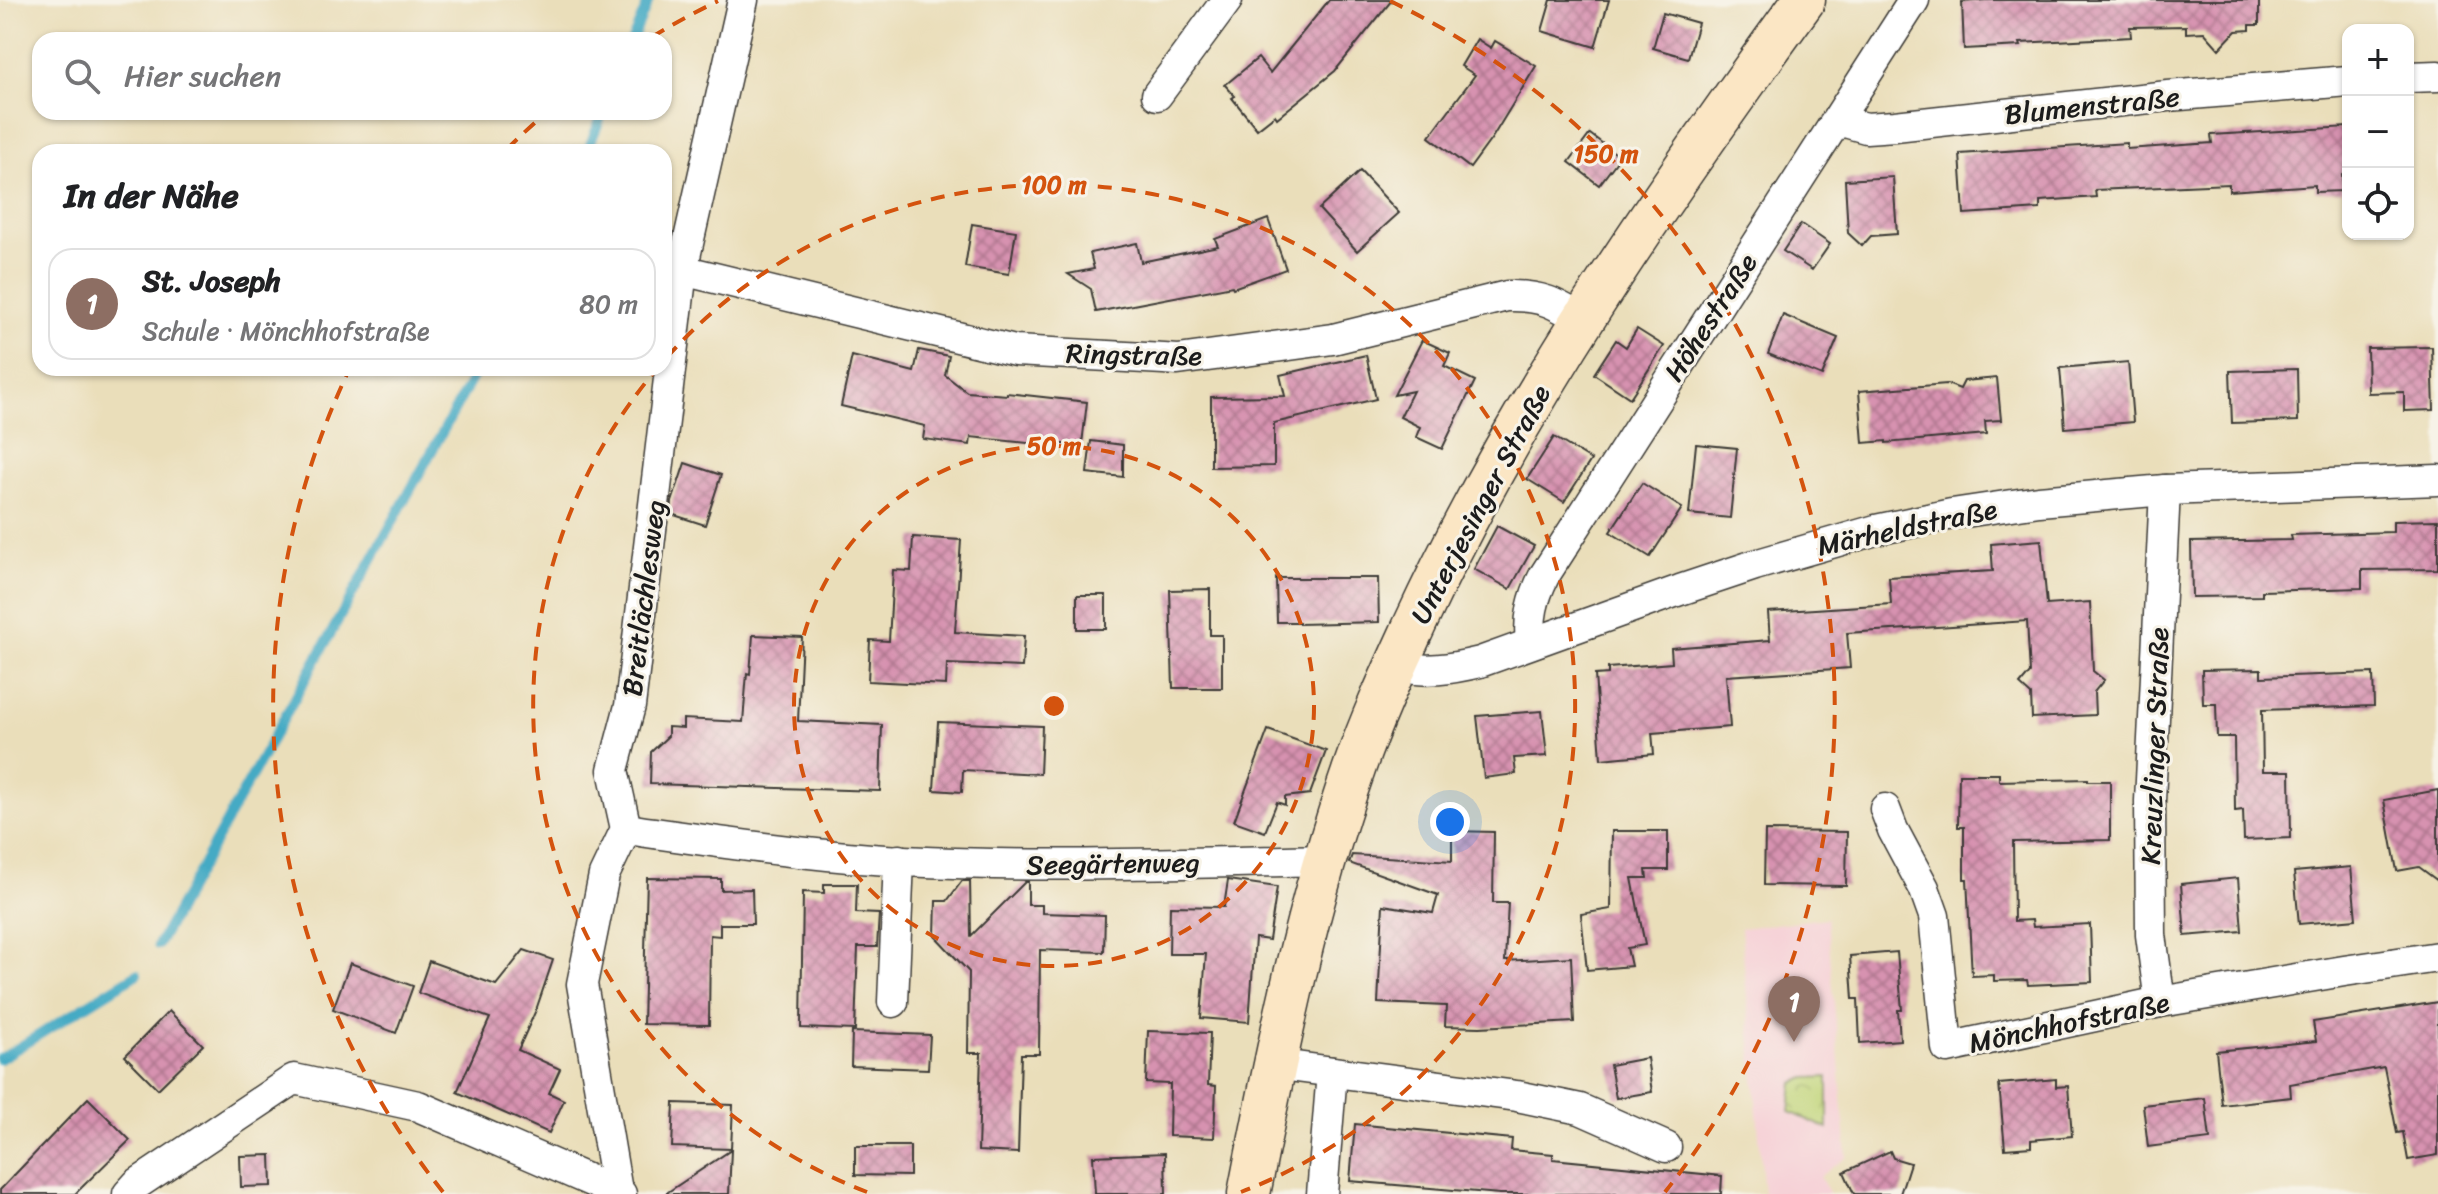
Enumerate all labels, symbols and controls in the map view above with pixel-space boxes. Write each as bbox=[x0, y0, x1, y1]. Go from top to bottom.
map controls bbox=[2342, 24, 2414, 240]
button: + bbox=[2342, 24, 2414, 96]
search box bbox=[32, 32, 672, 120]
text: Hier suchen bbox=[124, 49, 281, 103]
icon: search bbox=[60, 54, 104, 98]
street label: Blumenstraße bbox=[2002, 72, 2182, 139]
button: − bbox=[2342, 96, 2414, 168]
text: 150 m bbox=[1574, 133, 1639, 175]
text: 100 m bbox=[1021, 164, 1087, 206]
text: In der Nähe bbox=[64, 166, 239, 226]
button: locate bbox=[2342, 168, 2414, 240]
street label: Höhestraße bbox=[1650, 243, 1771, 392]
text: St. Joseph bbox=[142, 254, 281, 308]
text: 1 bbox=[86, 281, 98, 327]
text: 80 m bbox=[579, 281, 638, 327]
text: Schule · Mönchhofstraße bbox=[142, 308, 429, 354]
street label: Ringstraße bbox=[1066, 329, 1202, 380]
street label: Unterjesinger Straße bbox=[1396, 375, 1564, 633]
text: 50 m bbox=[1027, 425, 1082, 467]
street label: Märheldstraße bbox=[1813, 485, 2002, 570]
street label: Breitlächlesweg bbox=[607, 497, 680, 699]
street label: Kreuzlinger Straße bbox=[2126, 626, 2183, 866]
centre of rings bbox=[1040, 692, 1068, 720]
your location bbox=[1430, 802, 1470, 842]
street label: Seegärtenweg bbox=[1026, 837, 1200, 890]
pin: 1 bbox=[1768, 976, 1820, 1042]
street label: Mönchhofstraße bbox=[1964, 977, 2174, 1068]

